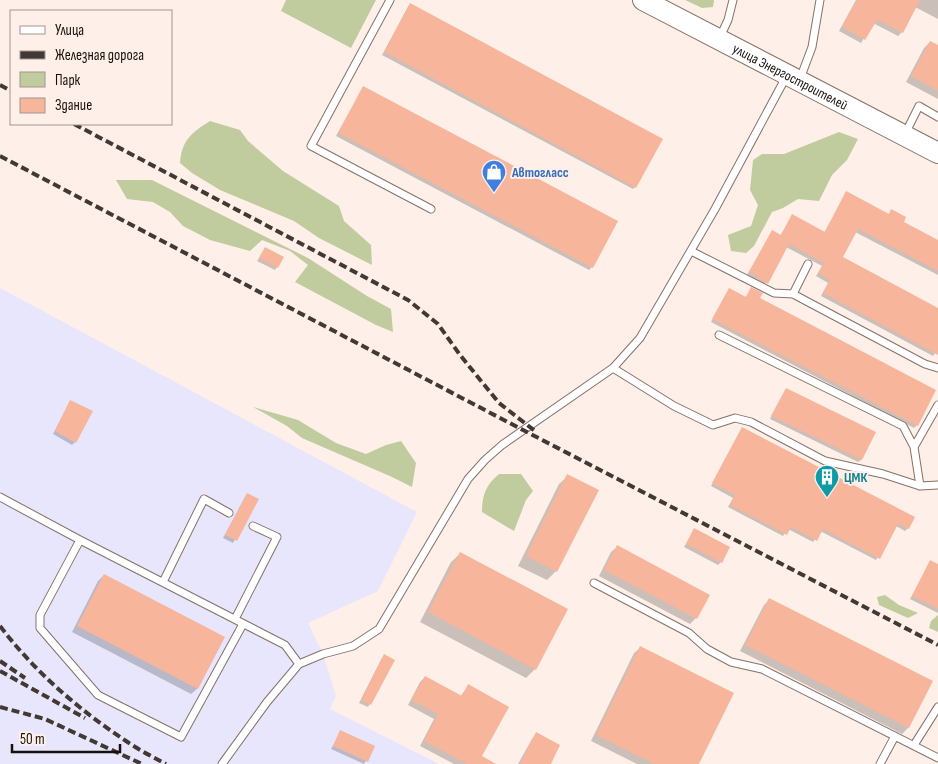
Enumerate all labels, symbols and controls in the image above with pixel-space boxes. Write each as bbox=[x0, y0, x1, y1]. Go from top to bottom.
legend bbox=[10, 10, 172, 125]
text: Улица bbox=[55, 21, 84, 40]
street label: улица Энергостроителей bbox=[730, 40, 851, 113]
text: Железная дорога bbox=[55, 46, 144, 65]
text: Парк bbox=[55, 71, 81, 90]
text: Здание bbox=[55, 96, 92, 115]
shop icon: Автогласс bbox=[481, 159, 507, 193]
place label: Автогласс bbox=[511, 164, 569, 181]
building icon: ЦМК bbox=[814, 464, 840, 498]
place label: ЦМК bbox=[844, 469, 867, 486]
scale bar bbox=[12, 722, 120, 754]
text: 50 m bbox=[20, 730, 45, 749]

